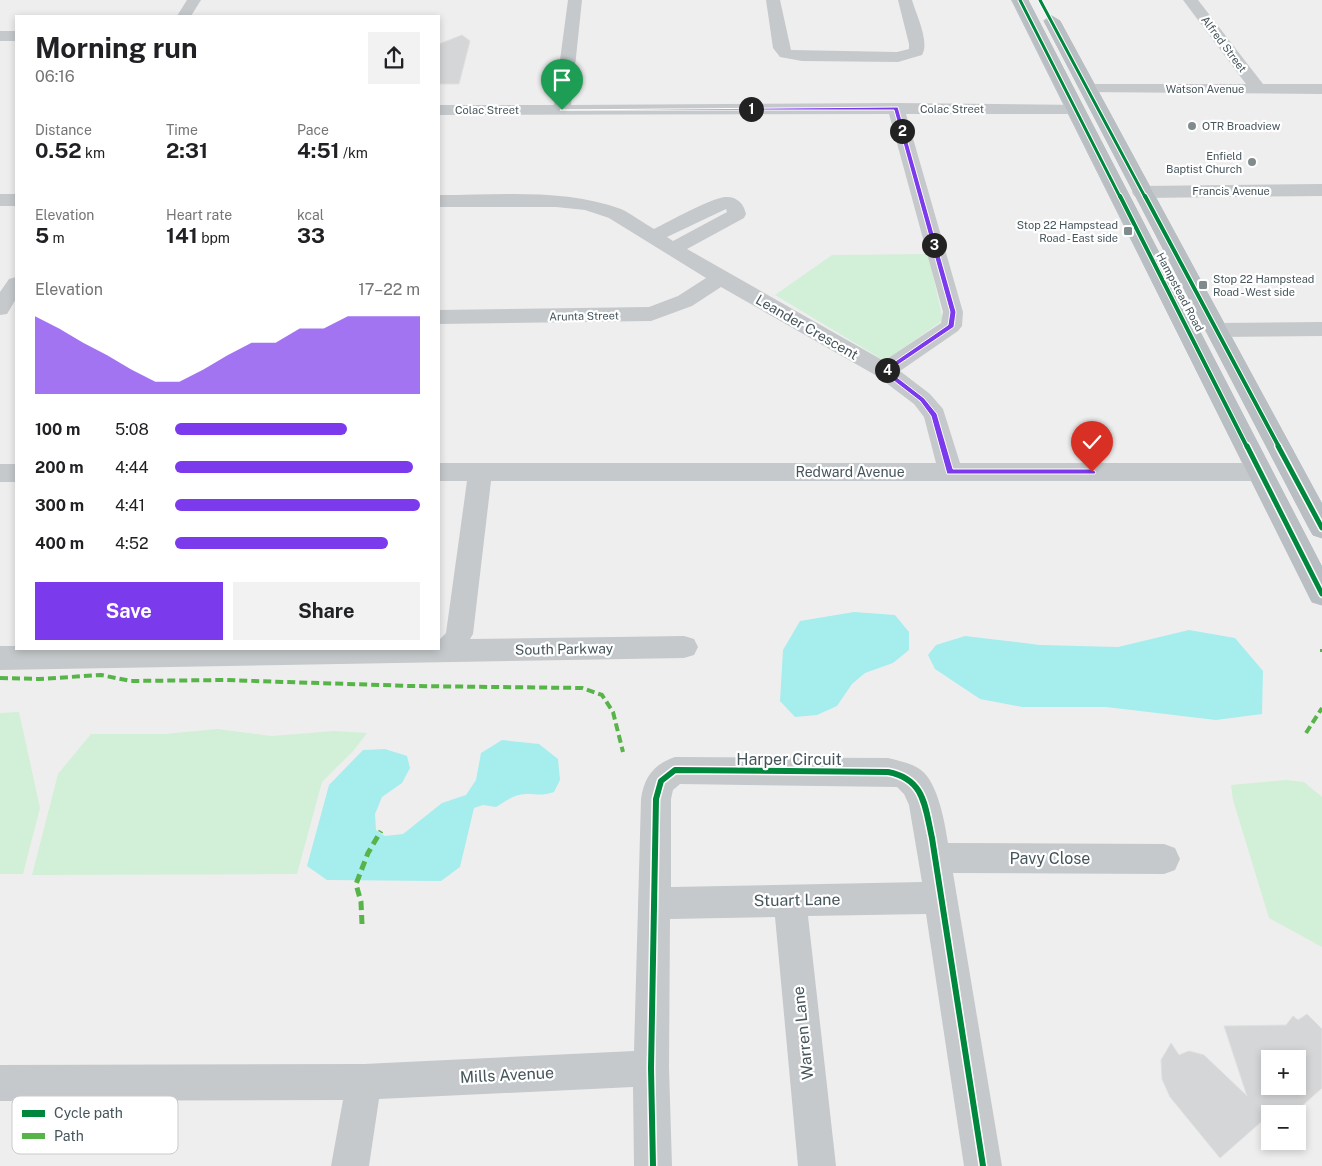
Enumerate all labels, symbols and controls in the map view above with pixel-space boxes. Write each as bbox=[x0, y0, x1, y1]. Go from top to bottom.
street label: Alfred Street bbox=[1199, 14, 1249, 74]
text: Morning run bbox=[35, 31, 198, 64]
button: share bbox=[368, 32, 420, 84]
pin bbox=[541, 59, 583, 110]
icon: arrive bbox=[548, 66, 576, 94]
text: 06:16 bbox=[35, 67, 75, 86]
street label: Watson Avenue bbox=[1166, 83, 1244, 95]
pin: 1 bbox=[738, 96, 764, 122]
text: 1 bbox=[749, 101, 755, 117]
street label: Colac Street bbox=[920, 103, 984, 115]
street label: Colac Street bbox=[455, 104, 519, 116]
pin: 2 bbox=[890, 118, 914, 144]
marker: OTR Broadview bbox=[1186, 120, 1198, 132]
place label: OTR Broadview bbox=[1202, 120, 1281, 132]
text: Distance bbox=[35, 122, 92, 138]
text: Time bbox=[166, 122, 198, 138]
text: Pace bbox=[297, 122, 329, 138]
text: 2 bbox=[898, 123, 907, 139]
text: 0.52 bbox=[35, 138, 82, 163]
text: 2:31 bbox=[166, 138, 208, 163]
text: 4:51 bbox=[297, 138, 340, 163]
text: km bbox=[82, 145, 105, 161]
text: /km bbox=[340, 145, 368, 161]
place label: Enfield Baptist Church bbox=[1166, 150, 1242, 175]
marker: Enfield Baptist Church bbox=[1246, 156, 1258, 168]
street label: Francis Avenue bbox=[1192, 185, 1270, 197]
text: Elevation bbox=[35, 207, 94, 223]
text: Heart rate bbox=[166, 207, 232, 223]
text: kcal bbox=[297, 207, 324, 223]
place label: Stop 22 Hampstead Road - East side bbox=[1017, 219, 1118, 244]
text: 5 bbox=[35, 223, 49, 248]
text: 141 bbox=[166, 223, 198, 248]
text: 33 bbox=[297, 223, 325, 248]
marker: Stop 22 Hampstead Road - East side bbox=[1122, 225, 1134, 237]
text: m bbox=[49, 230, 65, 246]
text: bpm bbox=[198, 230, 230, 246]
pin: 3 bbox=[922, 232, 946, 258]
text: 3 bbox=[930, 237, 939, 253]
street label: Hampstead Road bbox=[1154, 251, 1206, 333]
place label: Stop 22 Hampstead Road - West side bbox=[1213, 273, 1314, 298]
marker: Stop 22 Hampstead Road - West side bbox=[1197, 279, 1209, 291]
text: Elevation bbox=[35, 280, 103, 299]
text: 17–22 m bbox=[358, 280, 420, 299]
street label: Leander Crescent bbox=[753, 291, 861, 363]
street label: Arunta Street bbox=[549, 309, 619, 323]
pin: 4 bbox=[874, 358, 900, 382]
text: 4 bbox=[883, 362, 892, 378]
text: 100 m bbox=[35, 420, 80, 439]
text: 5:08 bbox=[115, 420, 149, 439]
pin bbox=[1071, 421, 1113, 472]
icon: check bbox=[1078, 428, 1106, 456]
text: 200 m bbox=[35, 458, 84, 477]
text: 4:44 bbox=[115, 458, 149, 477]
street label: Redward Avenue bbox=[795, 464, 905, 480]
text: 300 m bbox=[35, 496, 84, 515]
text: 4:41 bbox=[115, 496, 145, 515]
text: 400 m bbox=[35, 534, 84, 553]
text: 4:52 bbox=[115, 534, 148, 553]
button: Save bbox=[35, 582, 223, 640]
button: Share bbox=[233, 582, 420, 640]
street label: South Parkway bbox=[515, 640, 614, 658]
street label: Harper Circuit bbox=[736, 750, 842, 769]
street label: Pavy Close bbox=[1010, 849, 1090, 868]
street label: Stuart Lane bbox=[753, 890, 841, 910]
street label: Warren Lane bbox=[789, 985, 817, 1081]
map controls bbox=[1261, 1050, 1306, 1150]
button: + bbox=[1261, 1050, 1306, 1095]
street label: Mills Avenue bbox=[459, 1063, 555, 1087]
legend bbox=[12, 1096, 178, 1154]
text: Cycle path bbox=[54, 1105, 123, 1121]
button: − bbox=[1261, 1105, 1306, 1150]
text: Path bbox=[54, 1128, 84, 1144]

